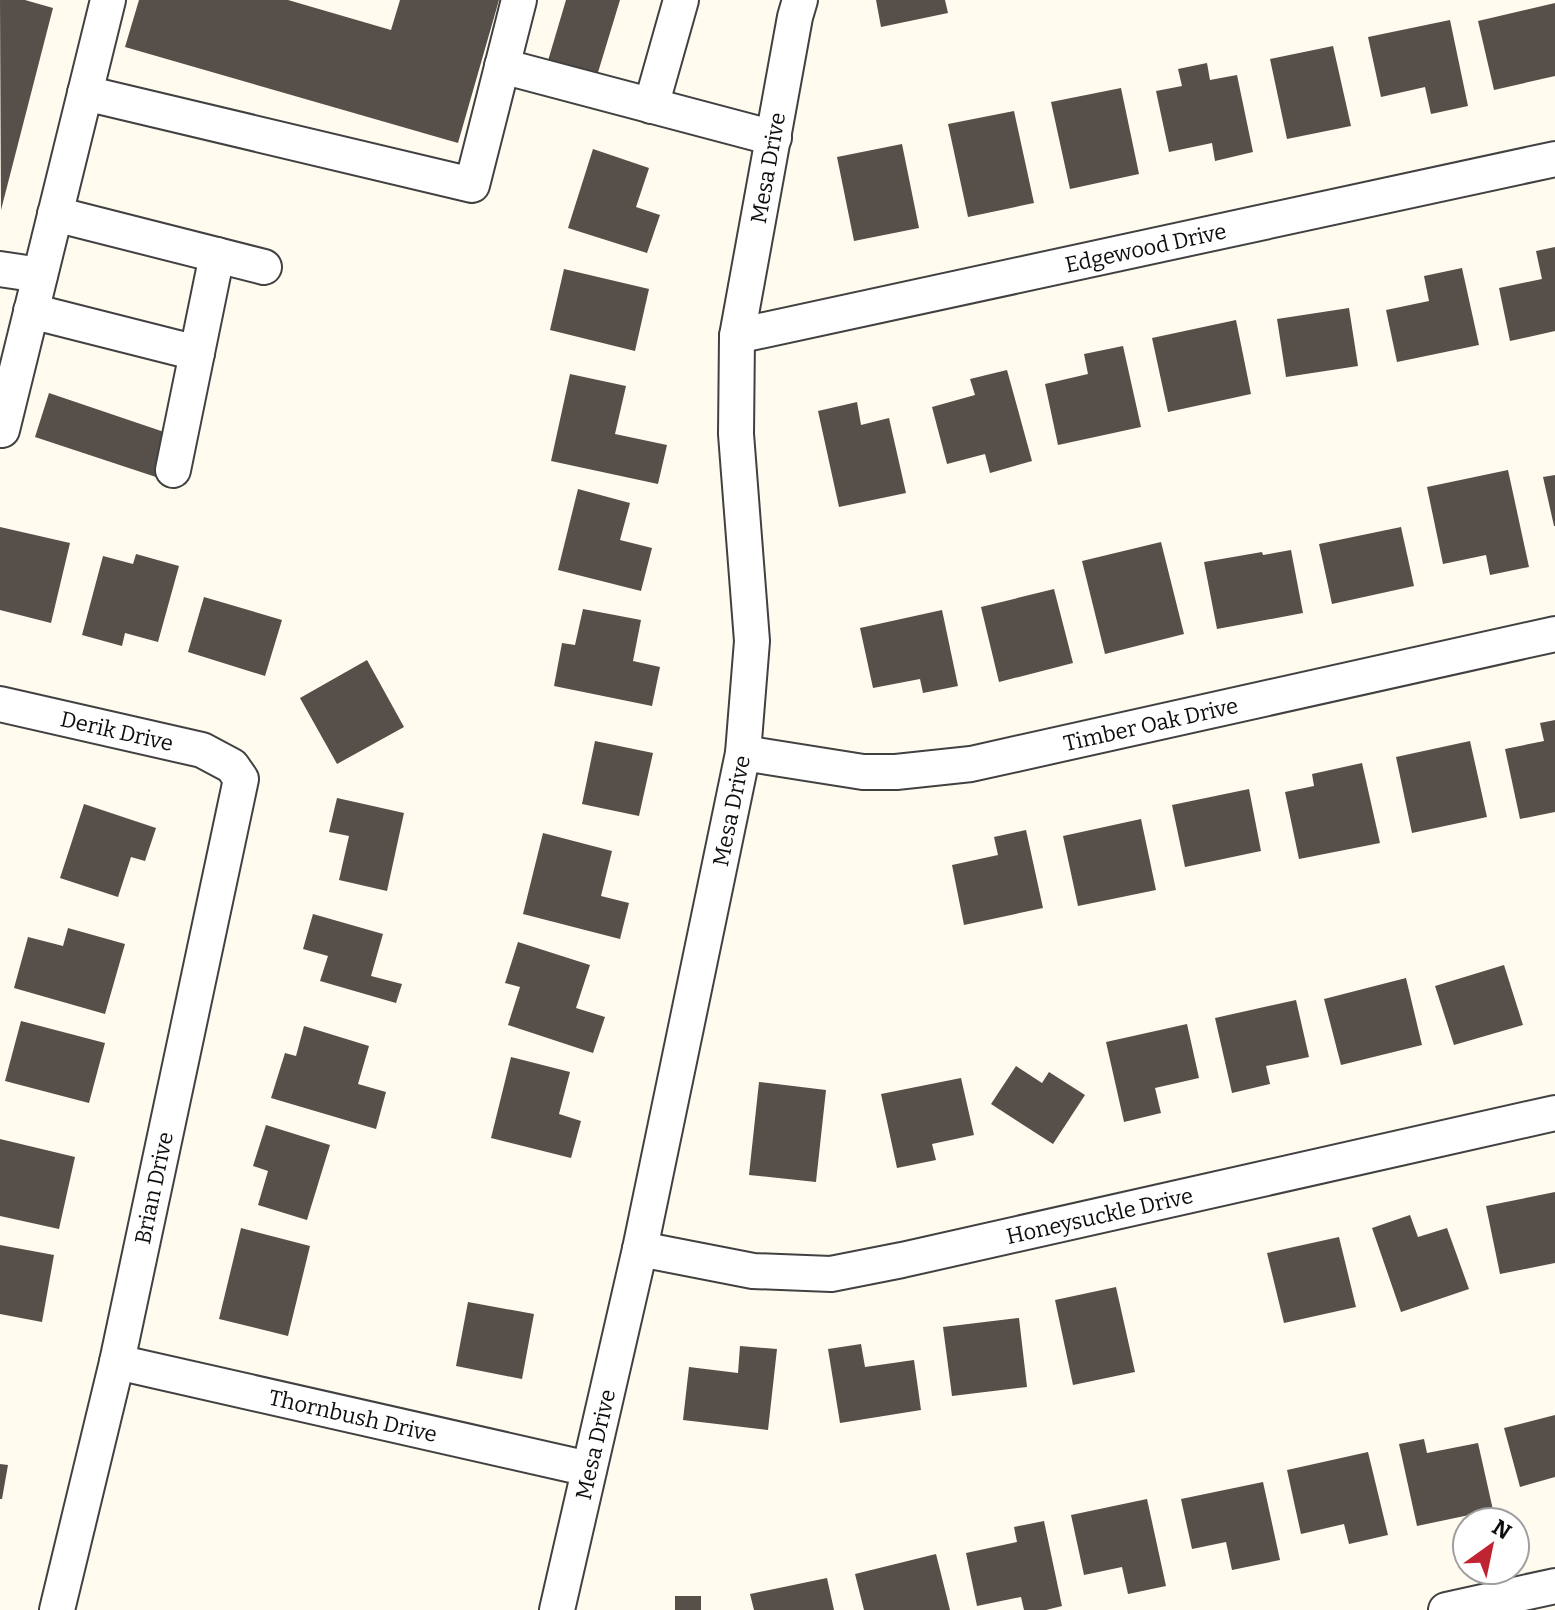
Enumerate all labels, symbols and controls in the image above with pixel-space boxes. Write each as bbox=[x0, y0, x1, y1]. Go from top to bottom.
street label: Mesa Drive bbox=[744, 110, 791, 226]
street label: Edgewood Drive bbox=[1062, 217, 1229, 278]
street label: Timber Oak Drive bbox=[1061, 691, 1240, 757]
street label: Derik Drive bbox=[58, 705, 176, 757]
street label: Mesa Drive bbox=[706, 753, 756, 869]
street label: Brian Drive bbox=[129, 1129, 179, 1247]
street label: Honeysuckle Drive bbox=[1004, 1181, 1195, 1250]
street label: Thornbush Drive bbox=[266, 1383, 440, 1448]
street label: Mesa Drive bbox=[569, 1386, 621, 1502]
north arrow bbox=[1451, 1506, 1531, 1586]
text: N bbox=[1487, 1514, 1516, 1546]

